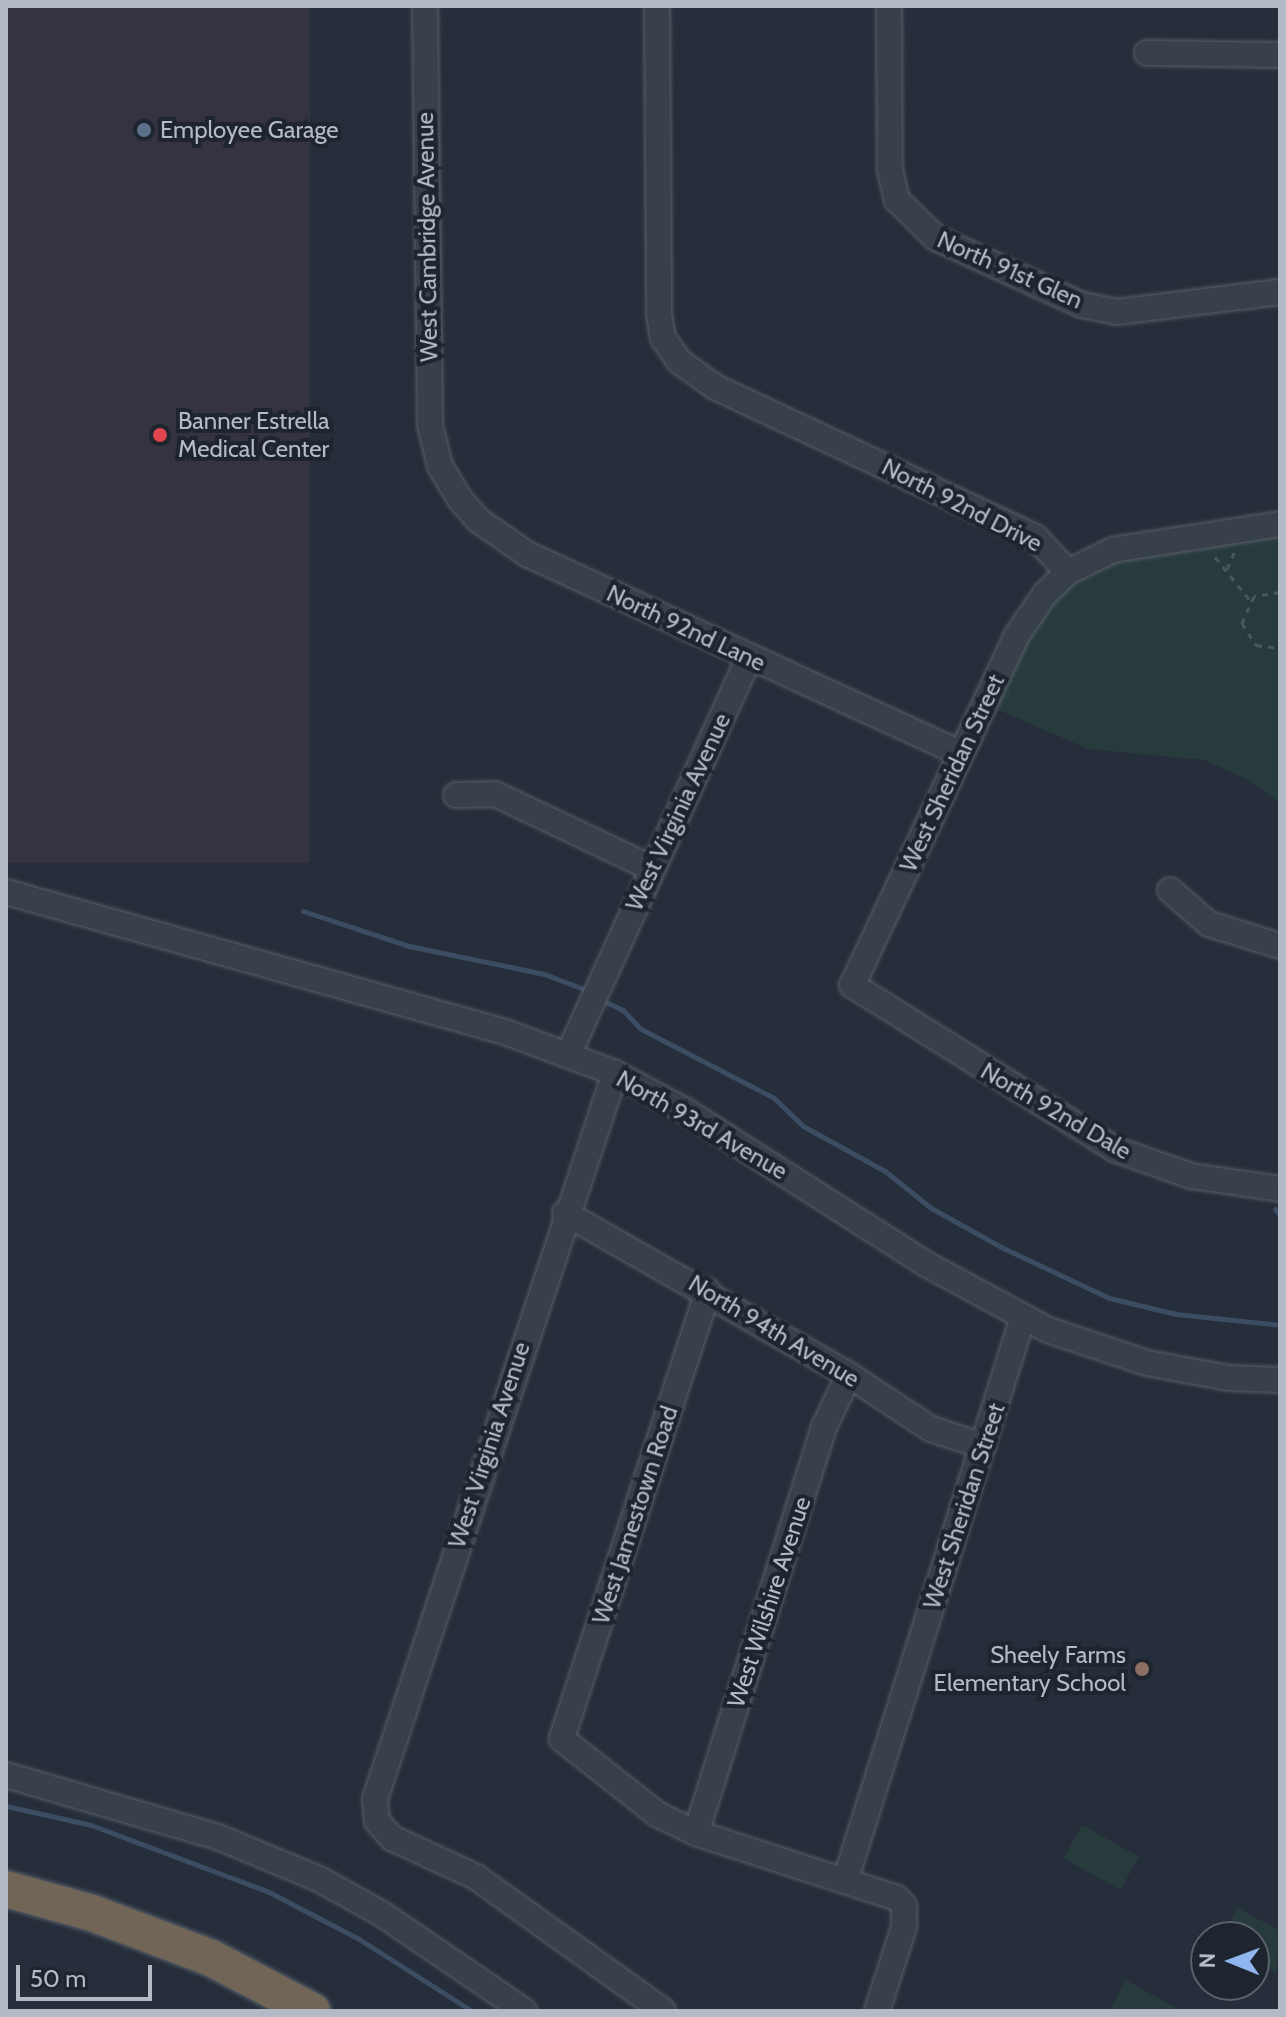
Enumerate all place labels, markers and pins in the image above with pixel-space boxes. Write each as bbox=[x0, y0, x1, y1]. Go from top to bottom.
place label: Employee Garage bbox=[160, 116, 339, 144]
marker: Employee Garage bbox=[135, 121, 153, 139]
place label: Banner Estrella Medical Center bbox=[178, 407, 330, 463]
marker: Banner Estrella Medical Center bbox=[149, 424, 171, 446]
place label: Sheely Farms Elementary School bbox=[934, 1641, 1126, 1697]
marker: Sheely Farms Elementary School bbox=[1133, 1660, 1151, 1678]

